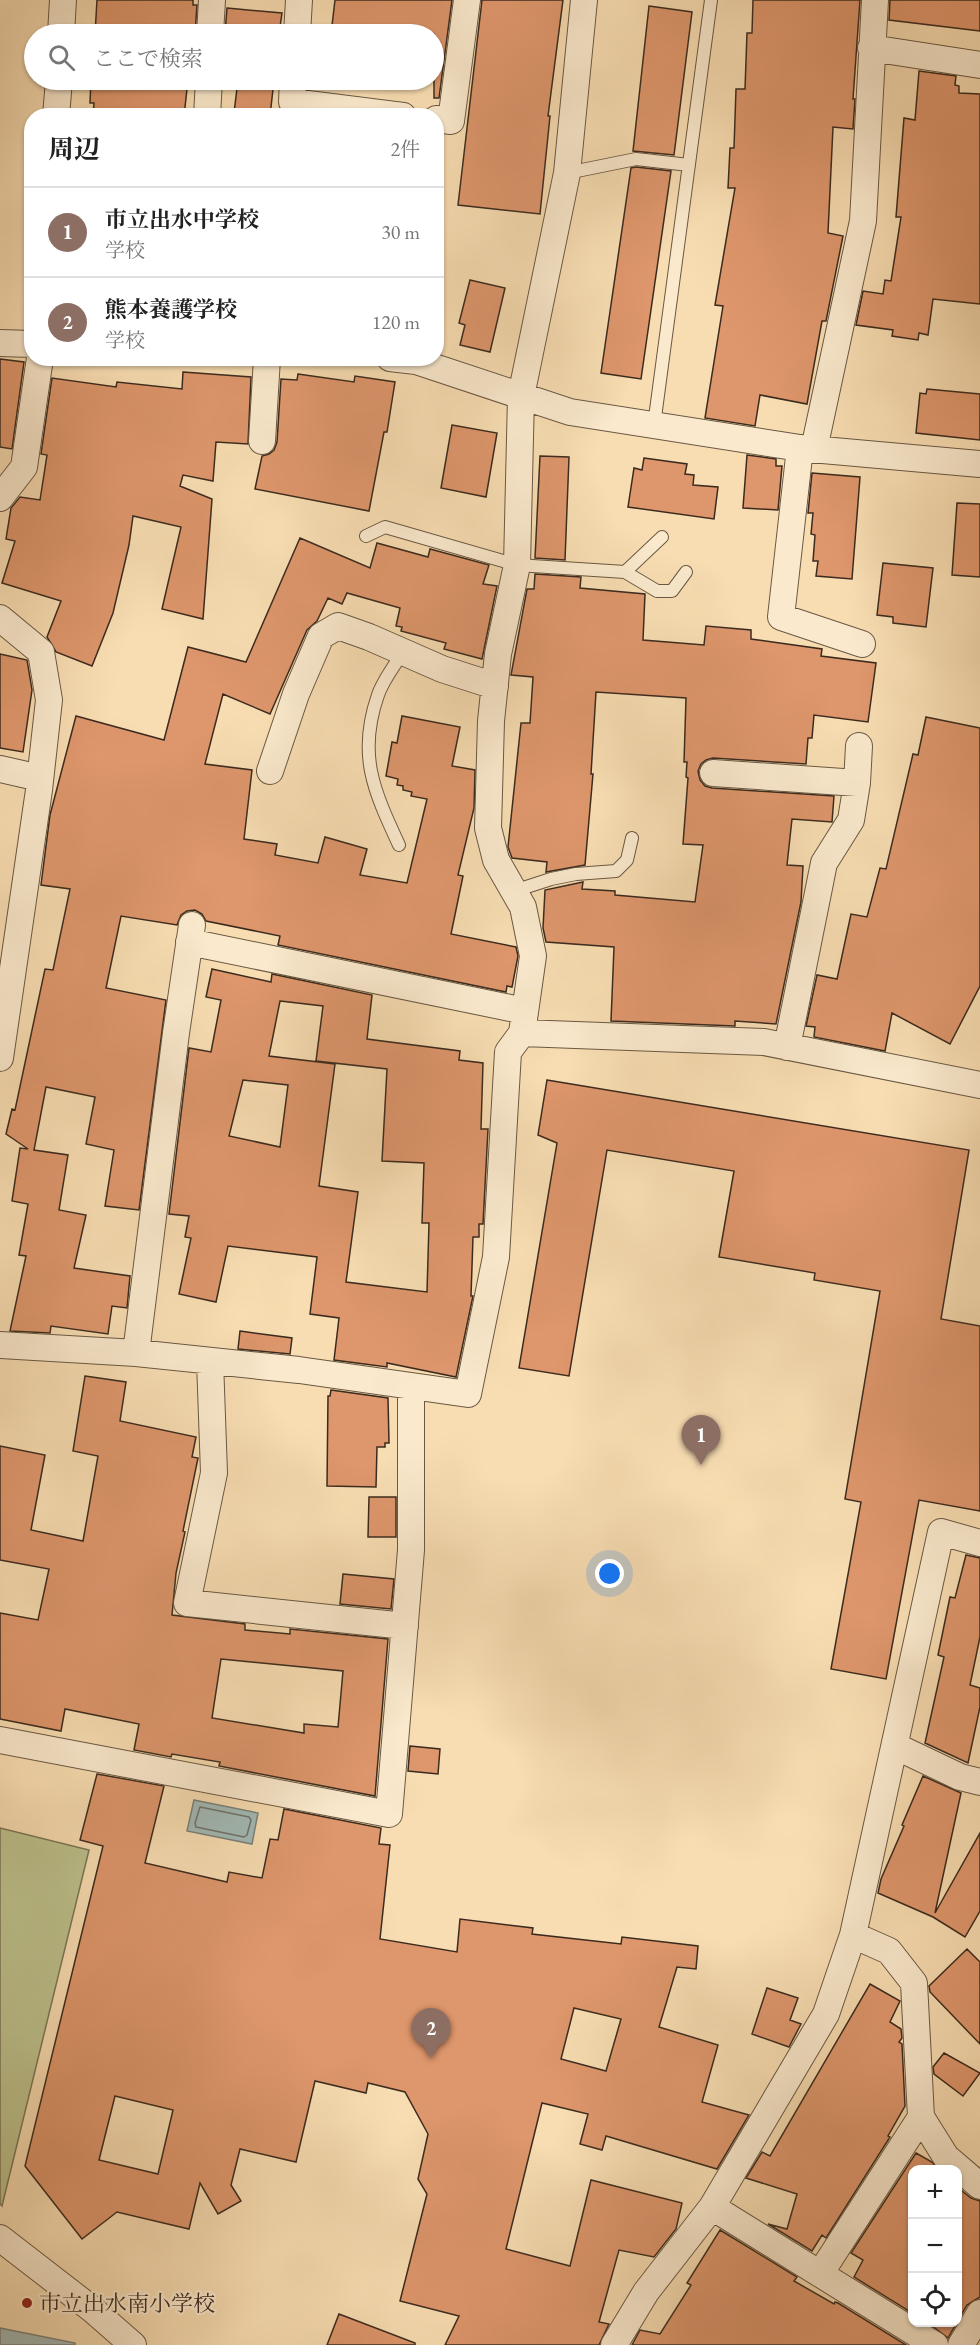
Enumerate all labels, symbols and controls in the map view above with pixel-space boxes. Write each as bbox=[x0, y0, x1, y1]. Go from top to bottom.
search box bbox=[24, 24, 444, 90]
icon: search bbox=[45, 41, 78, 74]
text: ここで検索 bbox=[93, 44, 203, 73]
text: 周辺 bbox=[48, 132, 100, 166]
text: 2件 bbox=[390, 136, 420, 162]
text: 市立出水中学校 bbox=[105, 205, 259, 234]
text: 1 bbox=[62, 219, 73, 245]
text: 30 m bbox=[381, 219, 420, 245]
text: 学校 bbox=[105, 237, 145, 263]
text: 熊本養護学校 bbox=[105, 295, 237, 324]
text: 2 bbox=[62, 309, 73, 335]
text: 120 m bbox=[372, 309, 420, 335]
text: 学校 bbox=[105, 327, 145, 353]
pin: 1 bbox=[682, 1416, 720, 1465]
your location bbox=[595, 1559, 624, 1588]
pin: 2 bbox=[412, 2008, 450, 2058]
map controls bbox=[908, 2165, 962, 2327]
button: + bbox=[908, 2165, 962, 2219]
button: − bbox=[908, 2219, 962, 2273]
button: locate bbox=[908, 2273, 962, 2327]
place label: 市立出水南小学校 bbox=[39, 2289, 215, 2318]
marker: 市立出水南小学校 bbox=[20, 2296, 34, 2310]

